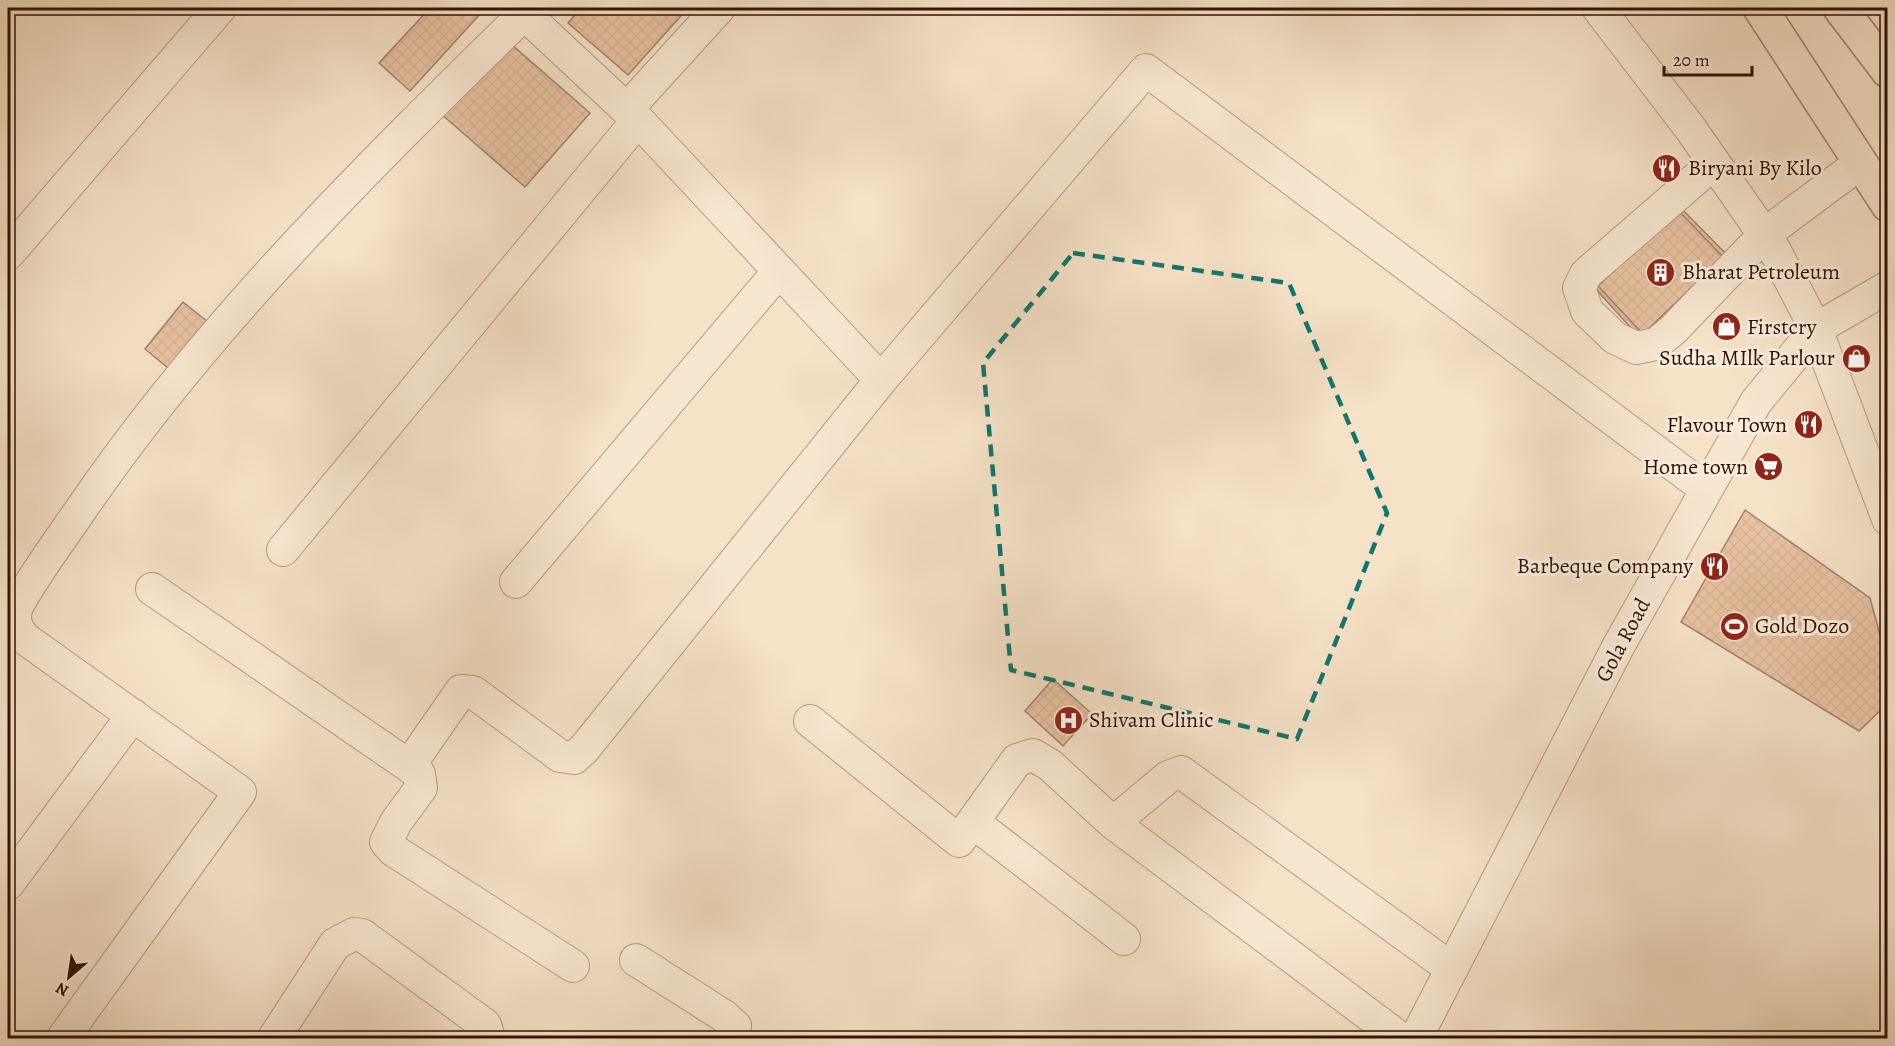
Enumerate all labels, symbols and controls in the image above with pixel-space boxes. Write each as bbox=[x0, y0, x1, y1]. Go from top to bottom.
scale bar bbox=[1664, 39, 1752, 77]
text: 20 m bbox=[1673, 48, 1710, 72]
restaurant icon: Biryani By Kilo bbox=[1651, 152, 1683, 184]
place label: Biryani By Kilo bbox=[1688, 153, 1822, 183]
building icon: Bharat Petroleum bbox=[1645, 256, 1677, 288]
place label: Bharat Petroleum bbox=[1682, 257, 1840, 287]
shop icon: Firstcry bbox=[1710, 311, 1742, 343]
place label: Firstcry bbox=[1747, 312, 1817, 342]
shop icon: Sudha MIlk Parlour bbox=[1840, 342, 1872, 374]
place label: Sudha MIlk Parlour bbox=[1659, 343, 1835, 373]
restaurant icon: Flavour Town bbox=[1792, 409, 1824, 441]
place label: Flavour Town bbox=[1667, 410, 1787, 440]
supermarket icon: Home town bbox=[1753, 451, 1785, 483]
place label: Home town bbox=[1643, 452, 1748, 482]
restaurant icon: Barbeque Company bbox=[1698, 550, 1730, 582]
place label: Barbeque Company bbox=[1517, 551, 1693, 581]
street label: Gola Road bbox=[1588, 593, 1658, 687]
sports icon: Gold Dozo bbox=[1718, 610, 1750, 642]
place label: Gold Dozo bbox=[1755, 611, 1849, 641]
hospital icon: Shivam Clinic bbox=[1052, 704, 1084, 736]
place label: Shivam Clinic bbox=[1089, 705, 1214, 735]
north arrow bbox=[39, 947, 99, 1007]
text: N bbox=[51, 977, 73, 1002]

